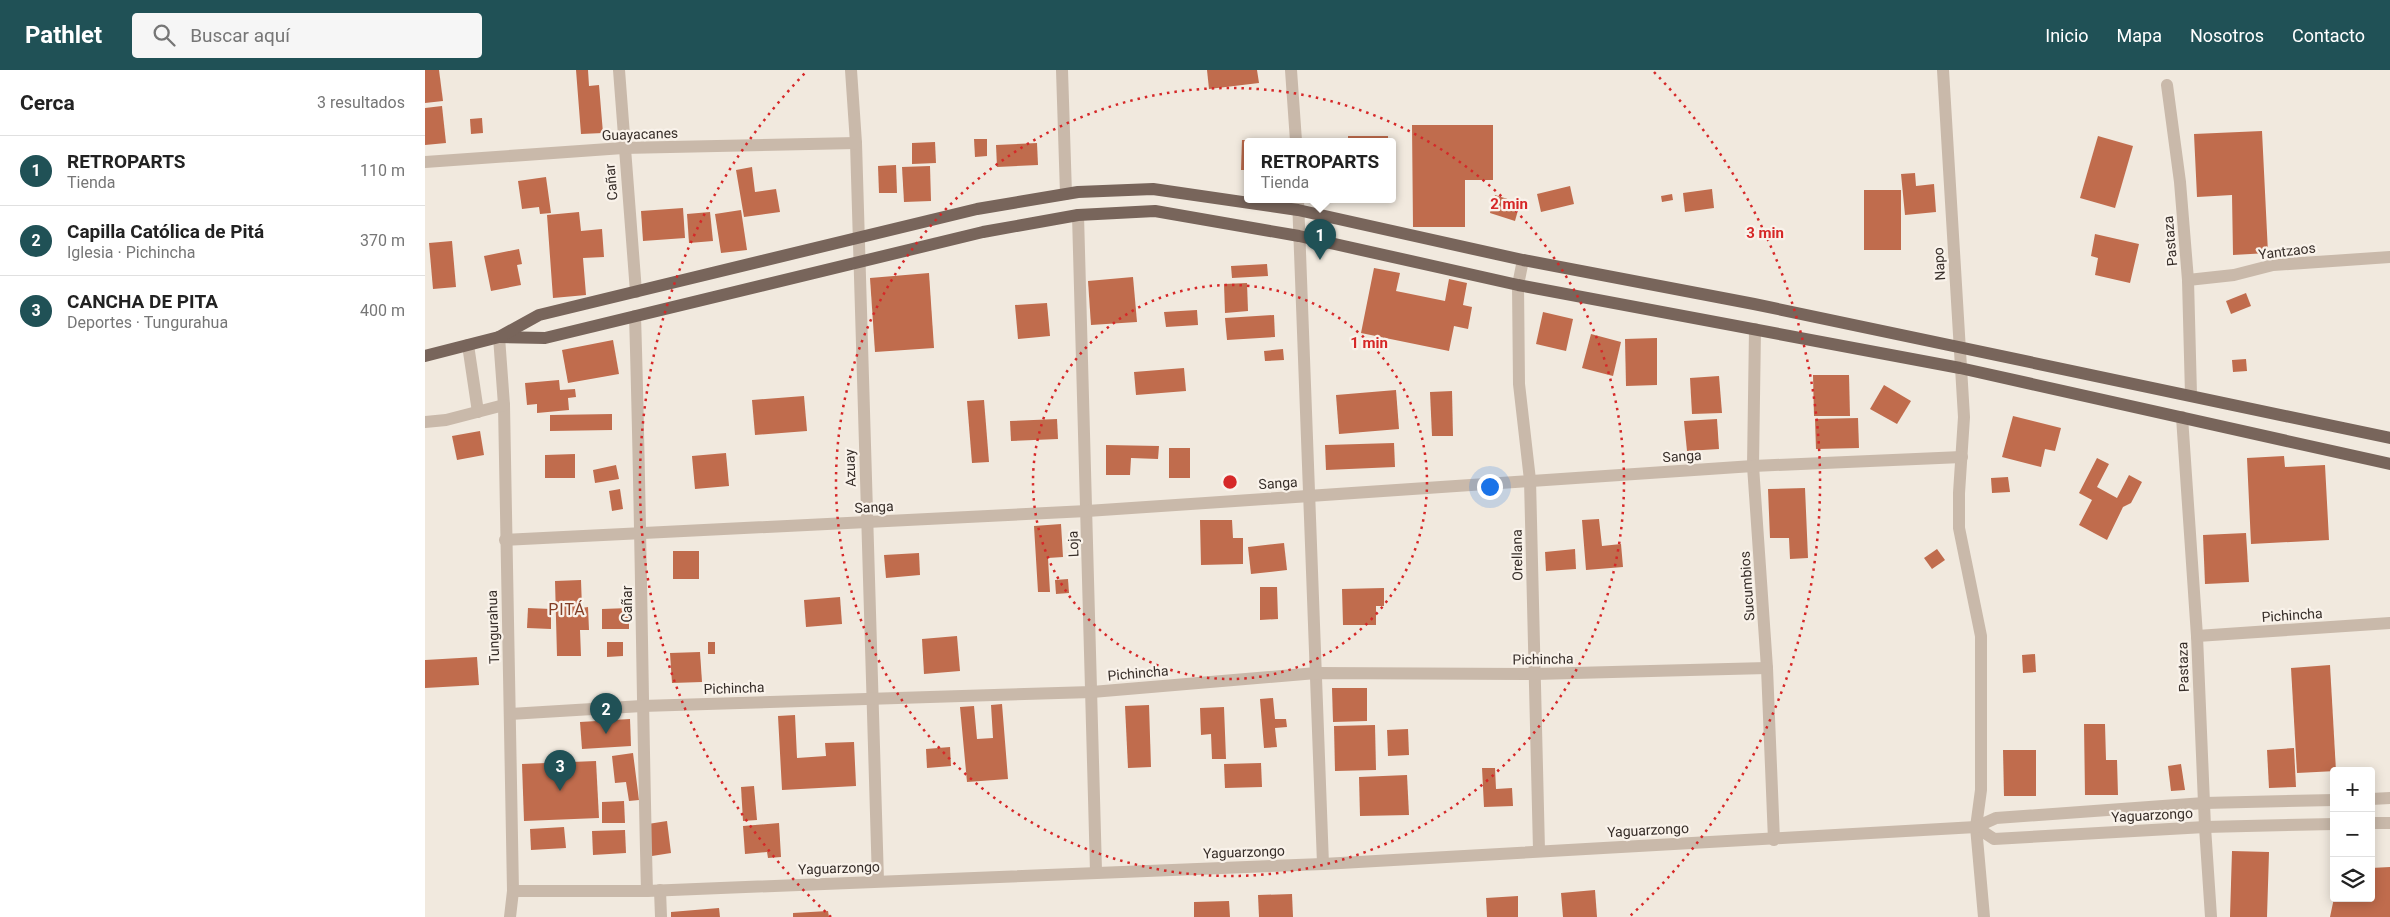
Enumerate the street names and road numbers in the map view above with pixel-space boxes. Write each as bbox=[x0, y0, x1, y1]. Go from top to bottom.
street label: Guayacanes bbox=[602, 125, 678, 143]
street label: Cañar bbox=[601, 163, 621, 201]
street label: Pastaza bbox=[2160, 215, 2180, 267]
street label: Yantzaos bbox=[2257, 240, 2317, 262]
street label: Napo bbox=[1930, 247, 1948, 281]
street label: Sanga bbox=[1662, 447, 1702, 465]
street label: Azuay bbox=[841, 448, 859, 487]
street label: Sanga bbox=[1258, 474, 1298, 492]
street label: Sanga bbox=[854, 498, 894, 516]
street label: Orellana bbox=[1509, 529, 1525, 581]
street label: Loja bbox=[1065, 530, 1081, 558]
street label: Sucumbios bbox=[1737, 551, 1757, 621]
street label: Cañar bbox=[619, 585, 635, 622]
street label: Tungurahua bbox=[484, 590, 502, 664]
street label: Pichincha bbox=[2261, 605, 2323, 625]
street label: Pastaza bbox=[2174, 642, 2192, 692]
street label: Pichincha bbox=[1512, 650, 1574, 668]
street label: Pichincha bbox=[1107, 662, 1169, 684]
street label: Pichincha bbox=[703, 679, 765, 697]
street label: Yaguarzongo bbox=[2111, 805, 2193, 825]
street label: Yaguarzongo bbox=[1607, 820, 1689, 840]
street label: Yaguarzongo bbox=[1203, 843, 1285, 861]
street label: Yaguarzongo bbox=[798, 859, 880, 877]

